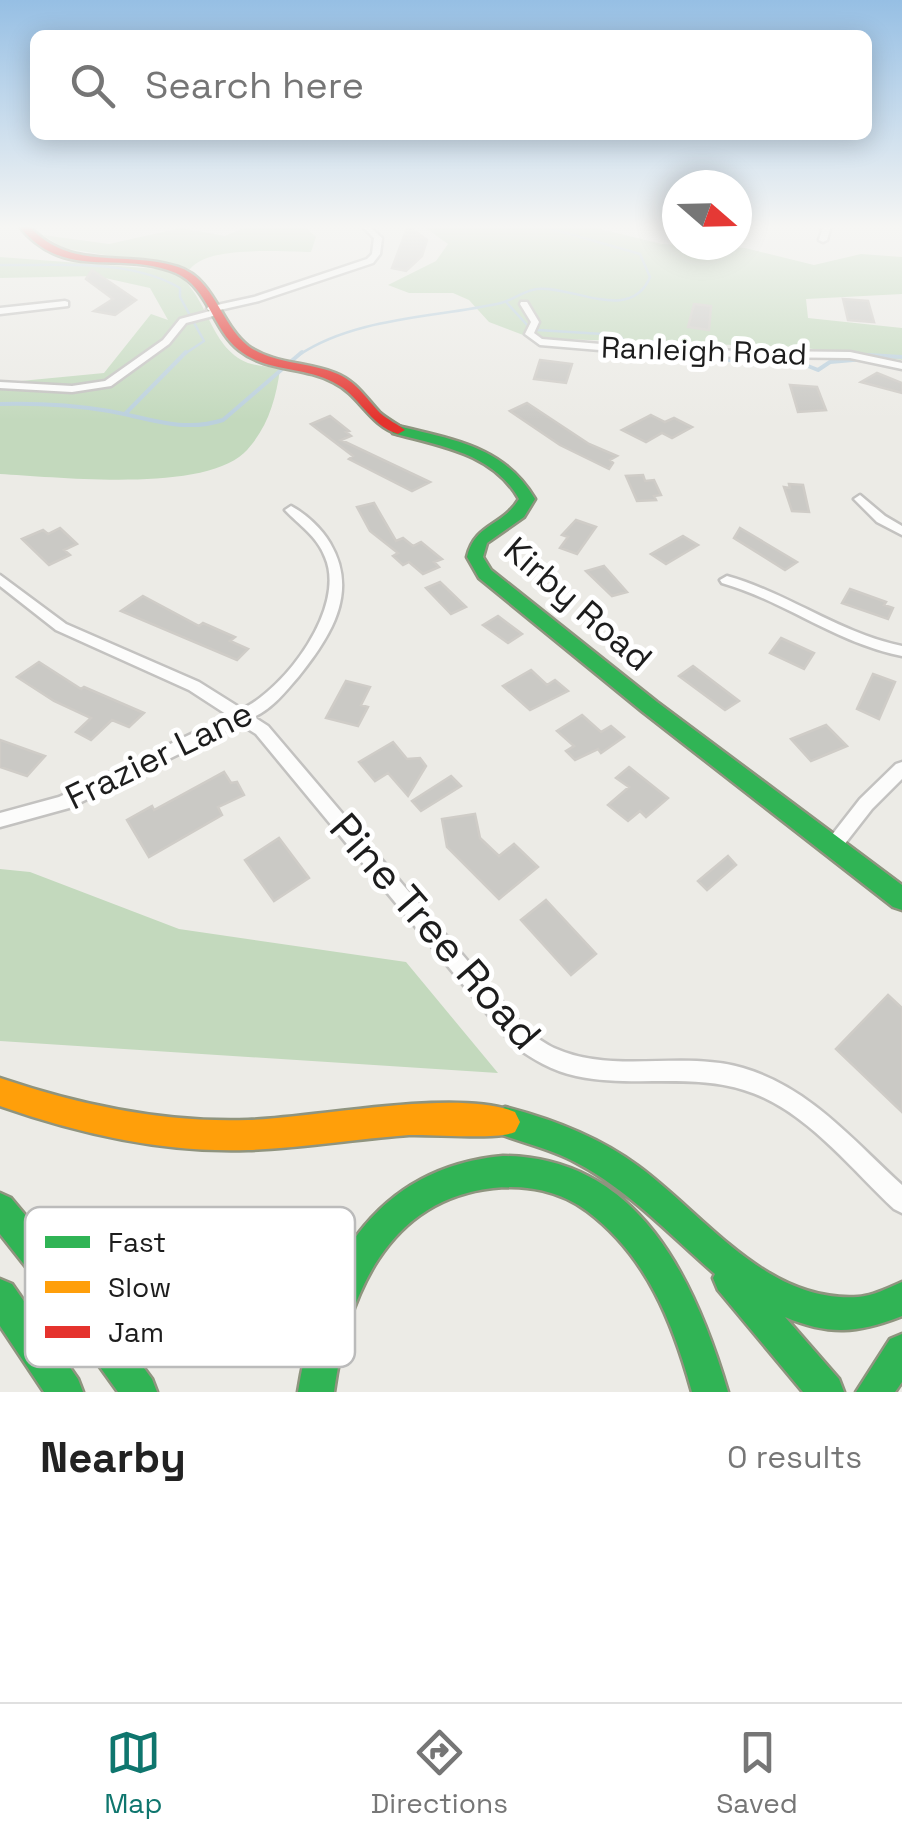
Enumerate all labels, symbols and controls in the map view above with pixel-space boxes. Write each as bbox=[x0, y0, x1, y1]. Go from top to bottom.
search box bbox=[30, 30, 872, 140]
icon: search bbox=[65, 58, 120, 113]
text: Search here bbox=[145, 61, 364, 109]
north arrow bbox=[662, 170, 752, 260]
street label: Ranleigh Road bbox=[600, 327, 808, 374]
street label: Kirby Road bbox=[495, 528, 661, 680]
street label: Frazier Lane bbox=[58, 691, 260, 819]
street label: Pine Tree Road bbox=[319, 802, 553, 1060]
legend bbox=[25, 1207, 355, 1367]
text: Fast bbox=[108, 1224, 166, 1260]
text: Slow bbox=[108, 1269, 171, 1305]
text: Jam bbox=[108, 1314, 164, 1350]
text: Nearby bbox=[40, 1431, 186, 1484]
text: 0 results bbox=[727, 1437, 862, 1477]
tab: Map bbox=[104, 1725, 162, 1821]
tab: Directions bbox=[371, 1725, 508, 1821]
tab: Saved bbox=[716, 1725, 798, 1821]

